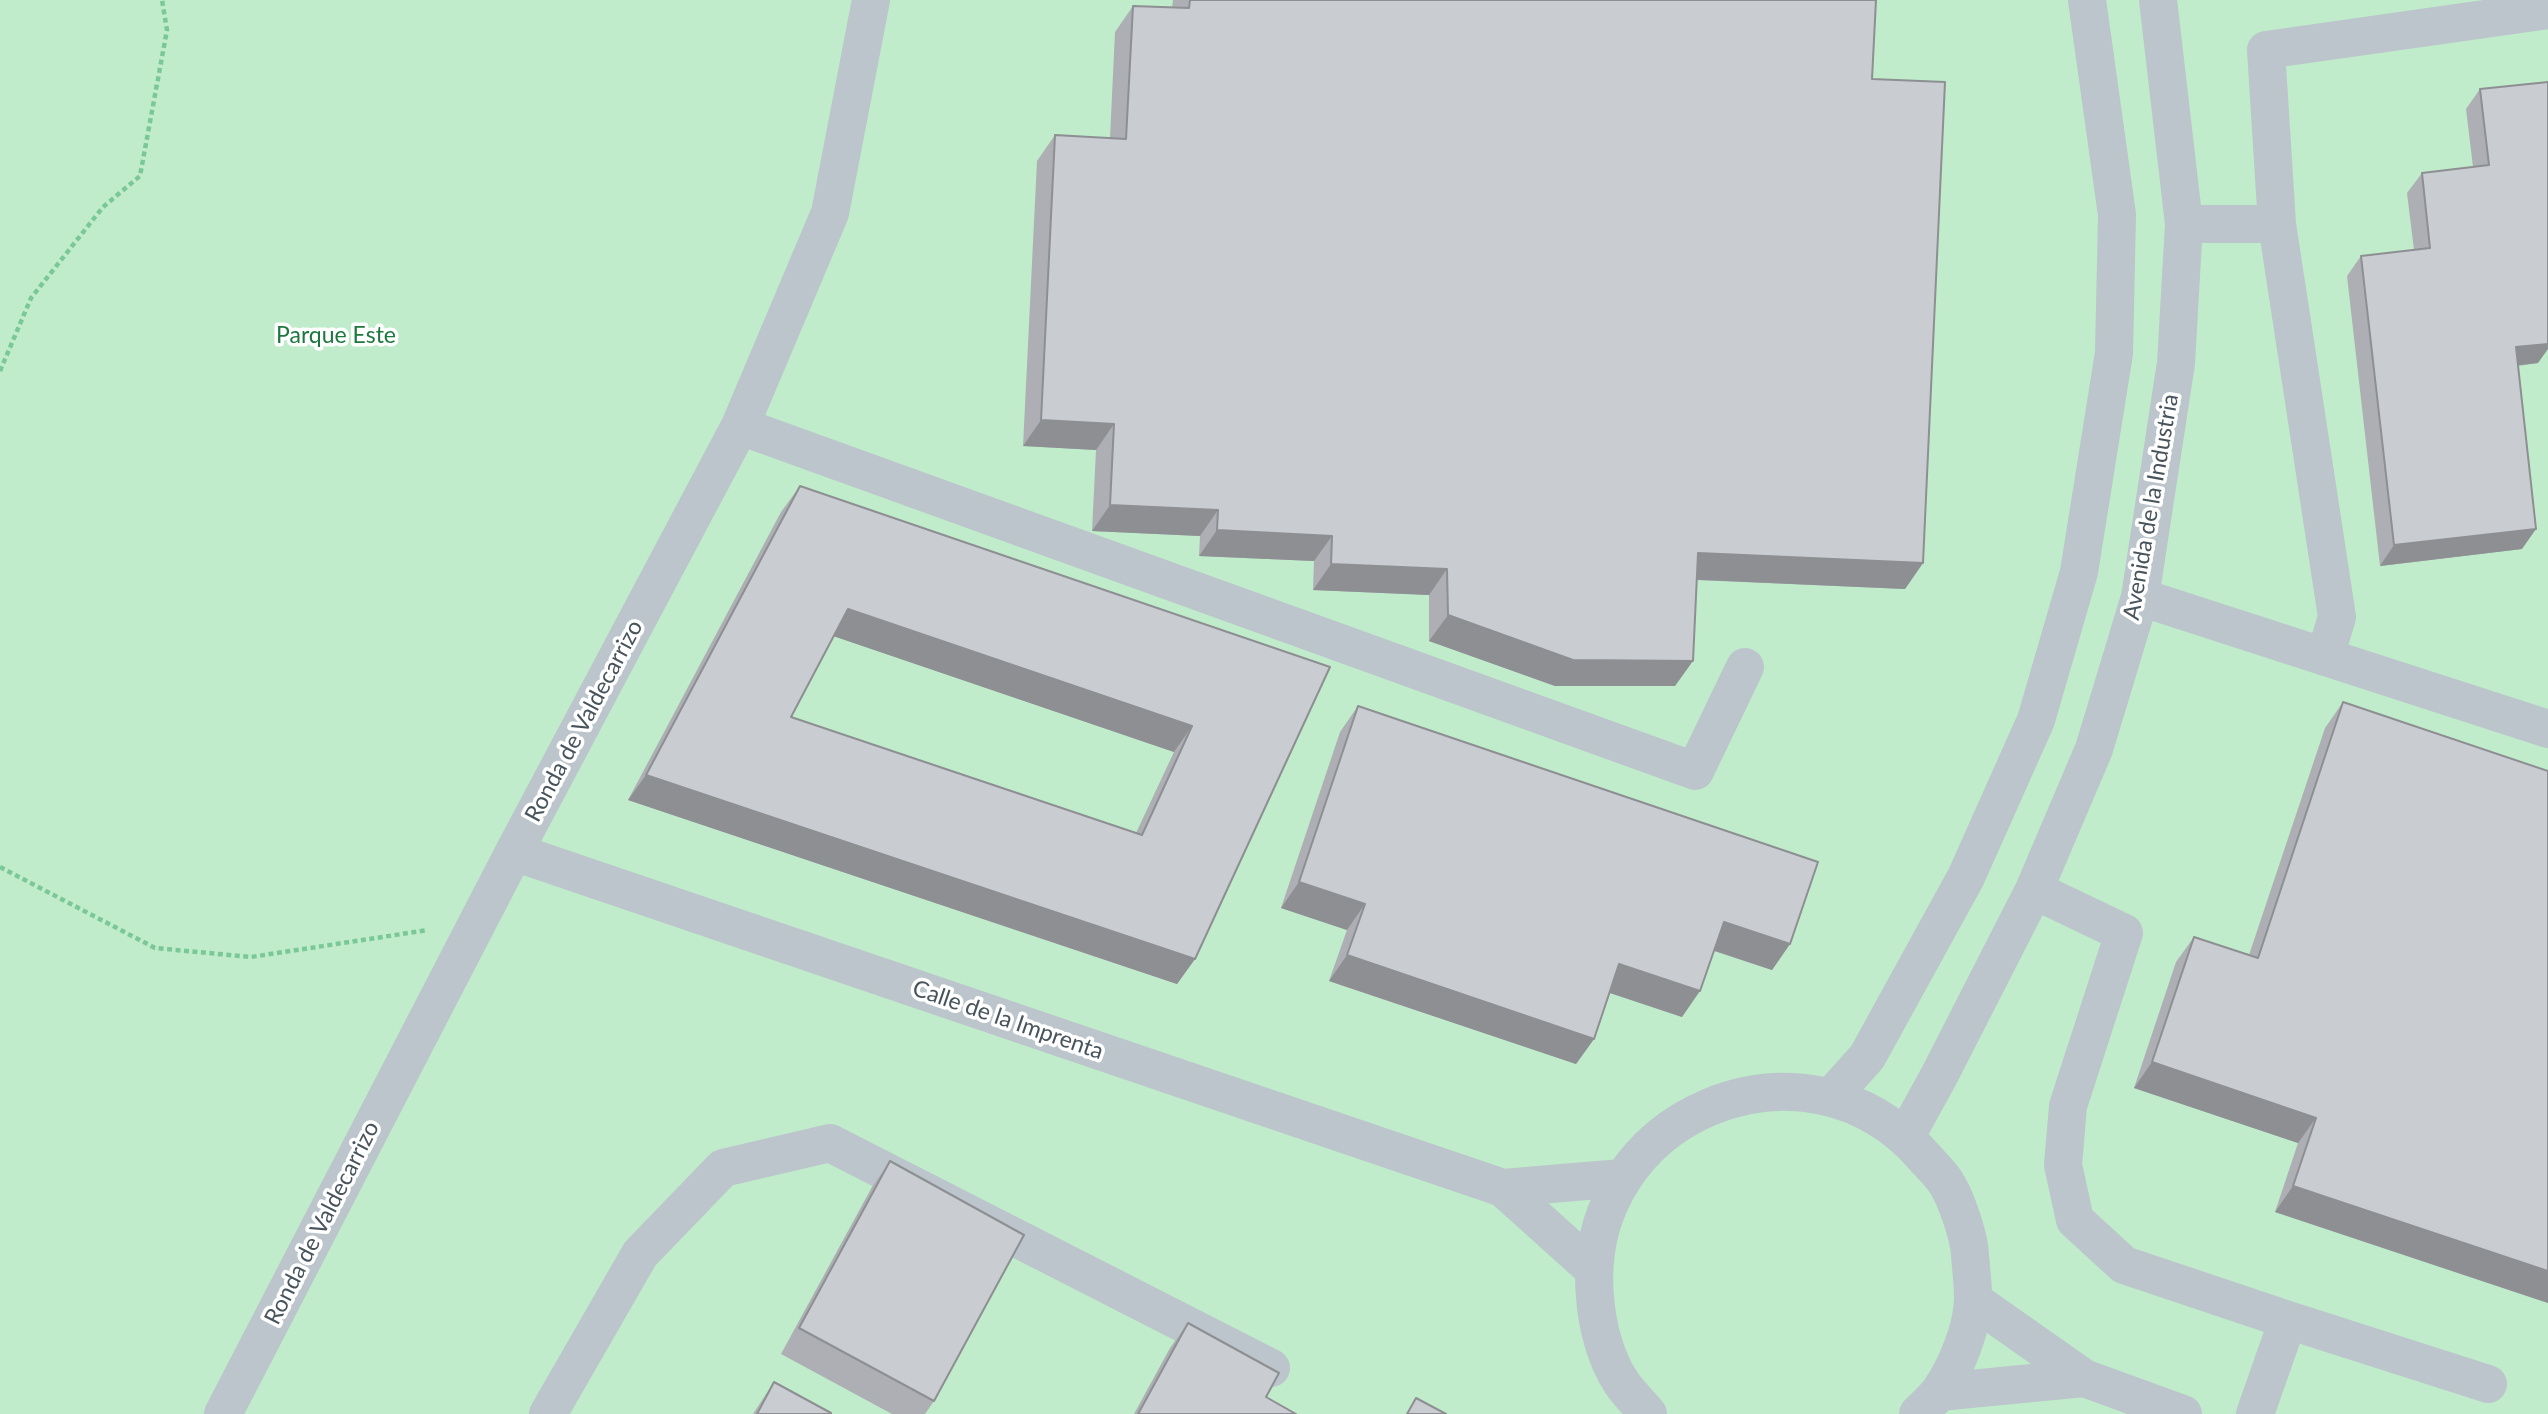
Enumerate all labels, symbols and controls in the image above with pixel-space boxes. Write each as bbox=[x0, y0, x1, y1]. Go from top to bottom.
park label: Parque Este bbox=[276, 322, 396, 350]
street label: Avenida de la Industria bbox=[2118, 392, 2184, 622]
street label: Ronda de Valdecarrizo bbox=[519, 615, 649, 827]
street label: Calle de la Imprenta bbox=[909, 974, 1107, 1066]
street label: Ronda de Valdecarrizo bbox=[259, 1117, 385, 1329]

